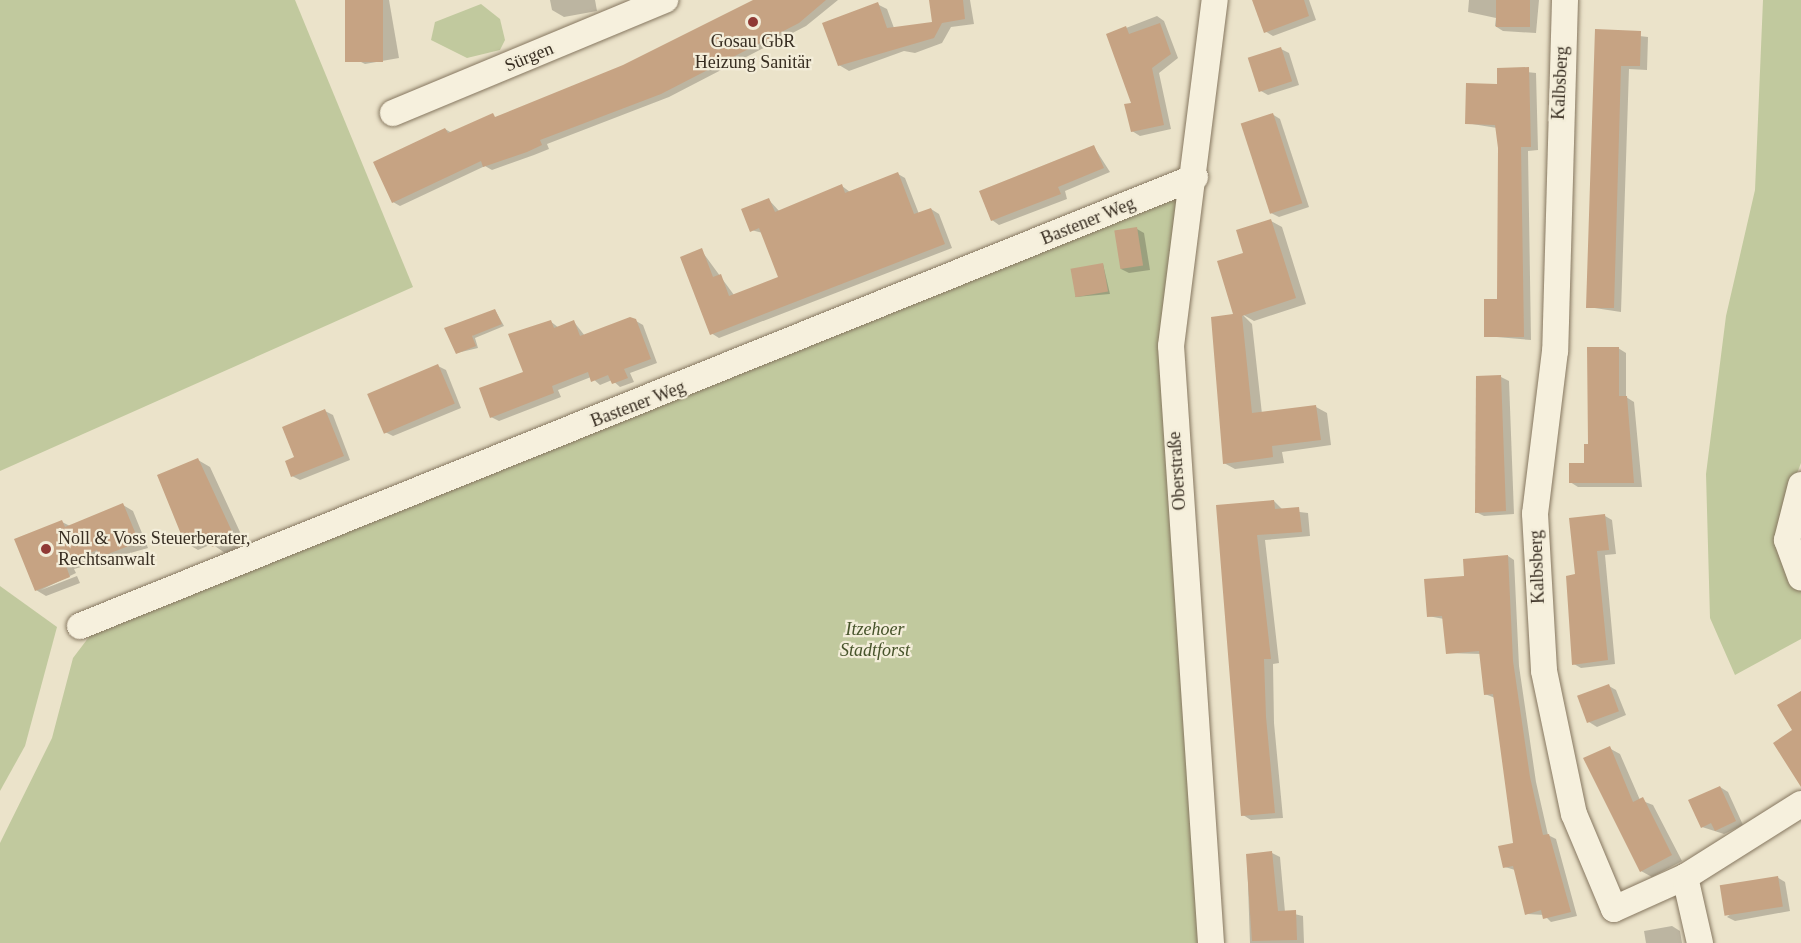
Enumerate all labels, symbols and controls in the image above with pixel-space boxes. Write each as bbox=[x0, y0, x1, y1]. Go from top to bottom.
marker: Gosau GbR Heizung Sanitär bbox=[746, 15, 760, 29]
place label: Gosau GbR Heizung Sanitär bbox=[695, 31, 811, 74]
street label: Sürgen bbox=[501, 37, 557, 77]
street label: Kalbsberg bbox=[1547, 46, 1573, 120]
street label: Bastener Weg bbox=[1038, 192, 1138, 250]
street label: Bastener Weg bbox=[587, 376, 689, 432]
street label: Oberstraße bbox=[1163, 431, 1191, 511]
place label: Noll & Voss Steuerberater, Rechtsanwalt bbox=[58, 528, 251, 570]
street label: Kalbsberg bbox=[1525, 530, 1549, 604]
marker: Noll & Voss Steuerberater, Rechtsanwalt bbox=[39, 542, 53, 556]
park label: Itzehoer Stadtforst bbox=[840, 619, 910, 662]

